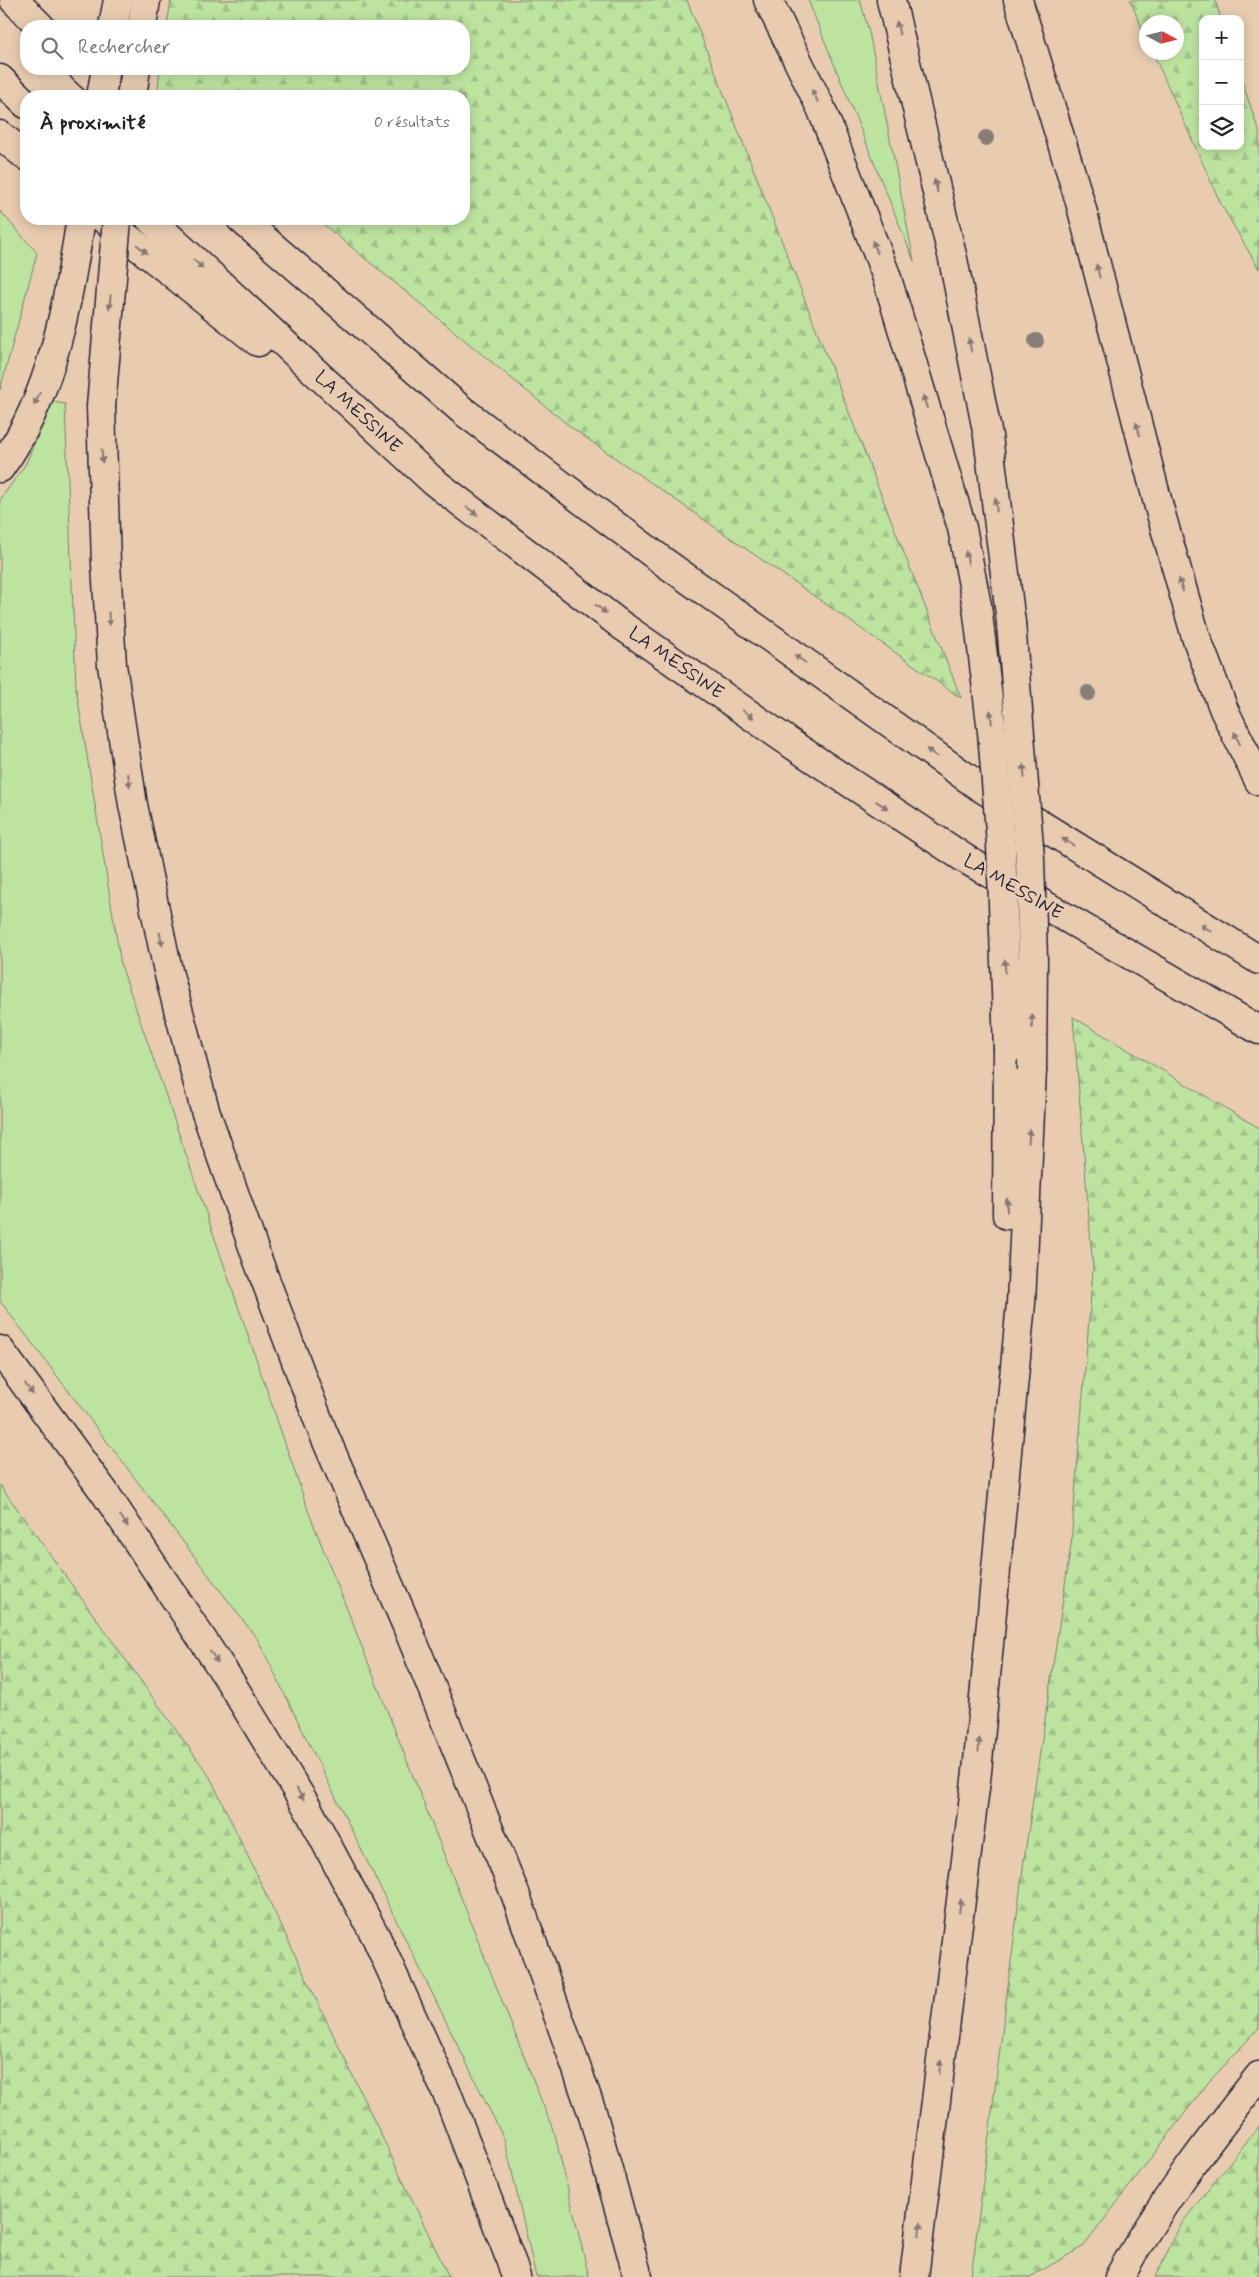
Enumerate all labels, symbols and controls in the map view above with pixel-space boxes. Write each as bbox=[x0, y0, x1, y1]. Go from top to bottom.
north arrow bbox=[1139, 15, 1184, 60]
map controls bbox=[1199, 15, 1244, 150]
button: + bbox=[1199, 15, 1244, 60]
search box bbox=[20, 20, 470, 75]
one-way arrow bbox=[894, 20, 902, 35]
icon: search bbox=[38, 34, 66, 62]
text: Rechercher bbox=[78, 35, 170, 60]
button: − bbox=[1199, 60, 1244, 105]
one-way arrow bbox=[811, 89, 819, 103]
button: layers bbox=[1199, 105, 1244, 150]
text: À proximité bbox=[40, 109, 146, 137]
text: 0 résultats bbox=[374, 112, 450, 133]
one-way arrow bbox=[932, 178, 940, 193]
one-way arrow bbox=[871, 239, 879, 254]
one-way arrow bbox=[136, 244, 149, 255]
one-way arrow bbox=[192, 258, 204, 270]
one-way arrow bbox=[1094, 264, 1102, 279]
one-way arrow bbox=[106, 294, 114, 310]
one-way arrow bbox=[966, 337, 974, 352]
street label: LA MESSINE bbox=[309, 365, 407, 459]
one-way arrow bbox=[33, 392, 41, 406]
one-way arrow bbox=[921, 394, 928, 409]
one-way arrow bbox=[1134, 421, 1142, 436]
one-way arrow bbox=[99, 448, 107, 464]
one-way arrow bbox=[992, 497, 1000, 513]
one-way arrow bbox=[465, 506, 479, 516]
one-way arrow bbox=[963, 550, 971, 566]
one-way arrow bbox=[1177, 578, 1185, 593]
one-way arrow bbox=[594, 604, 607, 615]
one-way arrow bbox=[105, 611, 113, 627]
street label: LA MESSINE bbox=[623, 621, 729, 705]
one-way arrow bbox=[793, 654, 807, 664]
one-way arrow bbox=[741, 709, 754, 719]
one-way arrow bbox=[986, 709, 994, 725]
one-way arrow bbox=[1233, 731, 1241, 745]
one-way arrow bbox=[925, 748, 939, 758]
one-way arrow bbox=[1019, 763, 1027, 779]
one-way arrow bbox=[125, 772, 133, 788]
one-way arrow bbox=[876, 800, 889, 809]
one-way arrow bbox=[1062, 837, 1075, 846]
street label: LA MESSINE bbox=[959, 848, 1067, 926]
one-way arrow bbox=[1200, 923, 1213, 932]
one-way arrow bbox=[158, 931, 166, 947]
one-way arrow bbox=[1001, 958, 1009, 974]
one-way arrow bbox=[1028, 1013, 1036, 1029]
one-way arrow bbox=[1025, 1128, 1033, 1144]
one-way arrow bbox=[1003, 1197, 1011, 1213]
one-way arrow bbox=[24, 1382, 34, 1396]
one-way arrow bbox=[119, 1515, 128, 1528]
one-way arrow bbox=[209, 1650, 219, 1663]
one-way arrow bbox=[975, 1736, 983, 1752]
one-way arrow bbox=[295, 1788, 304, 1801]
one-way arrow bbox=[956, 1898, 964, 1914]
one-way arrow bbox=[936, 2059, 944, 2075]
one-way arrow bbox=[916, 2220, 924, 2236]

